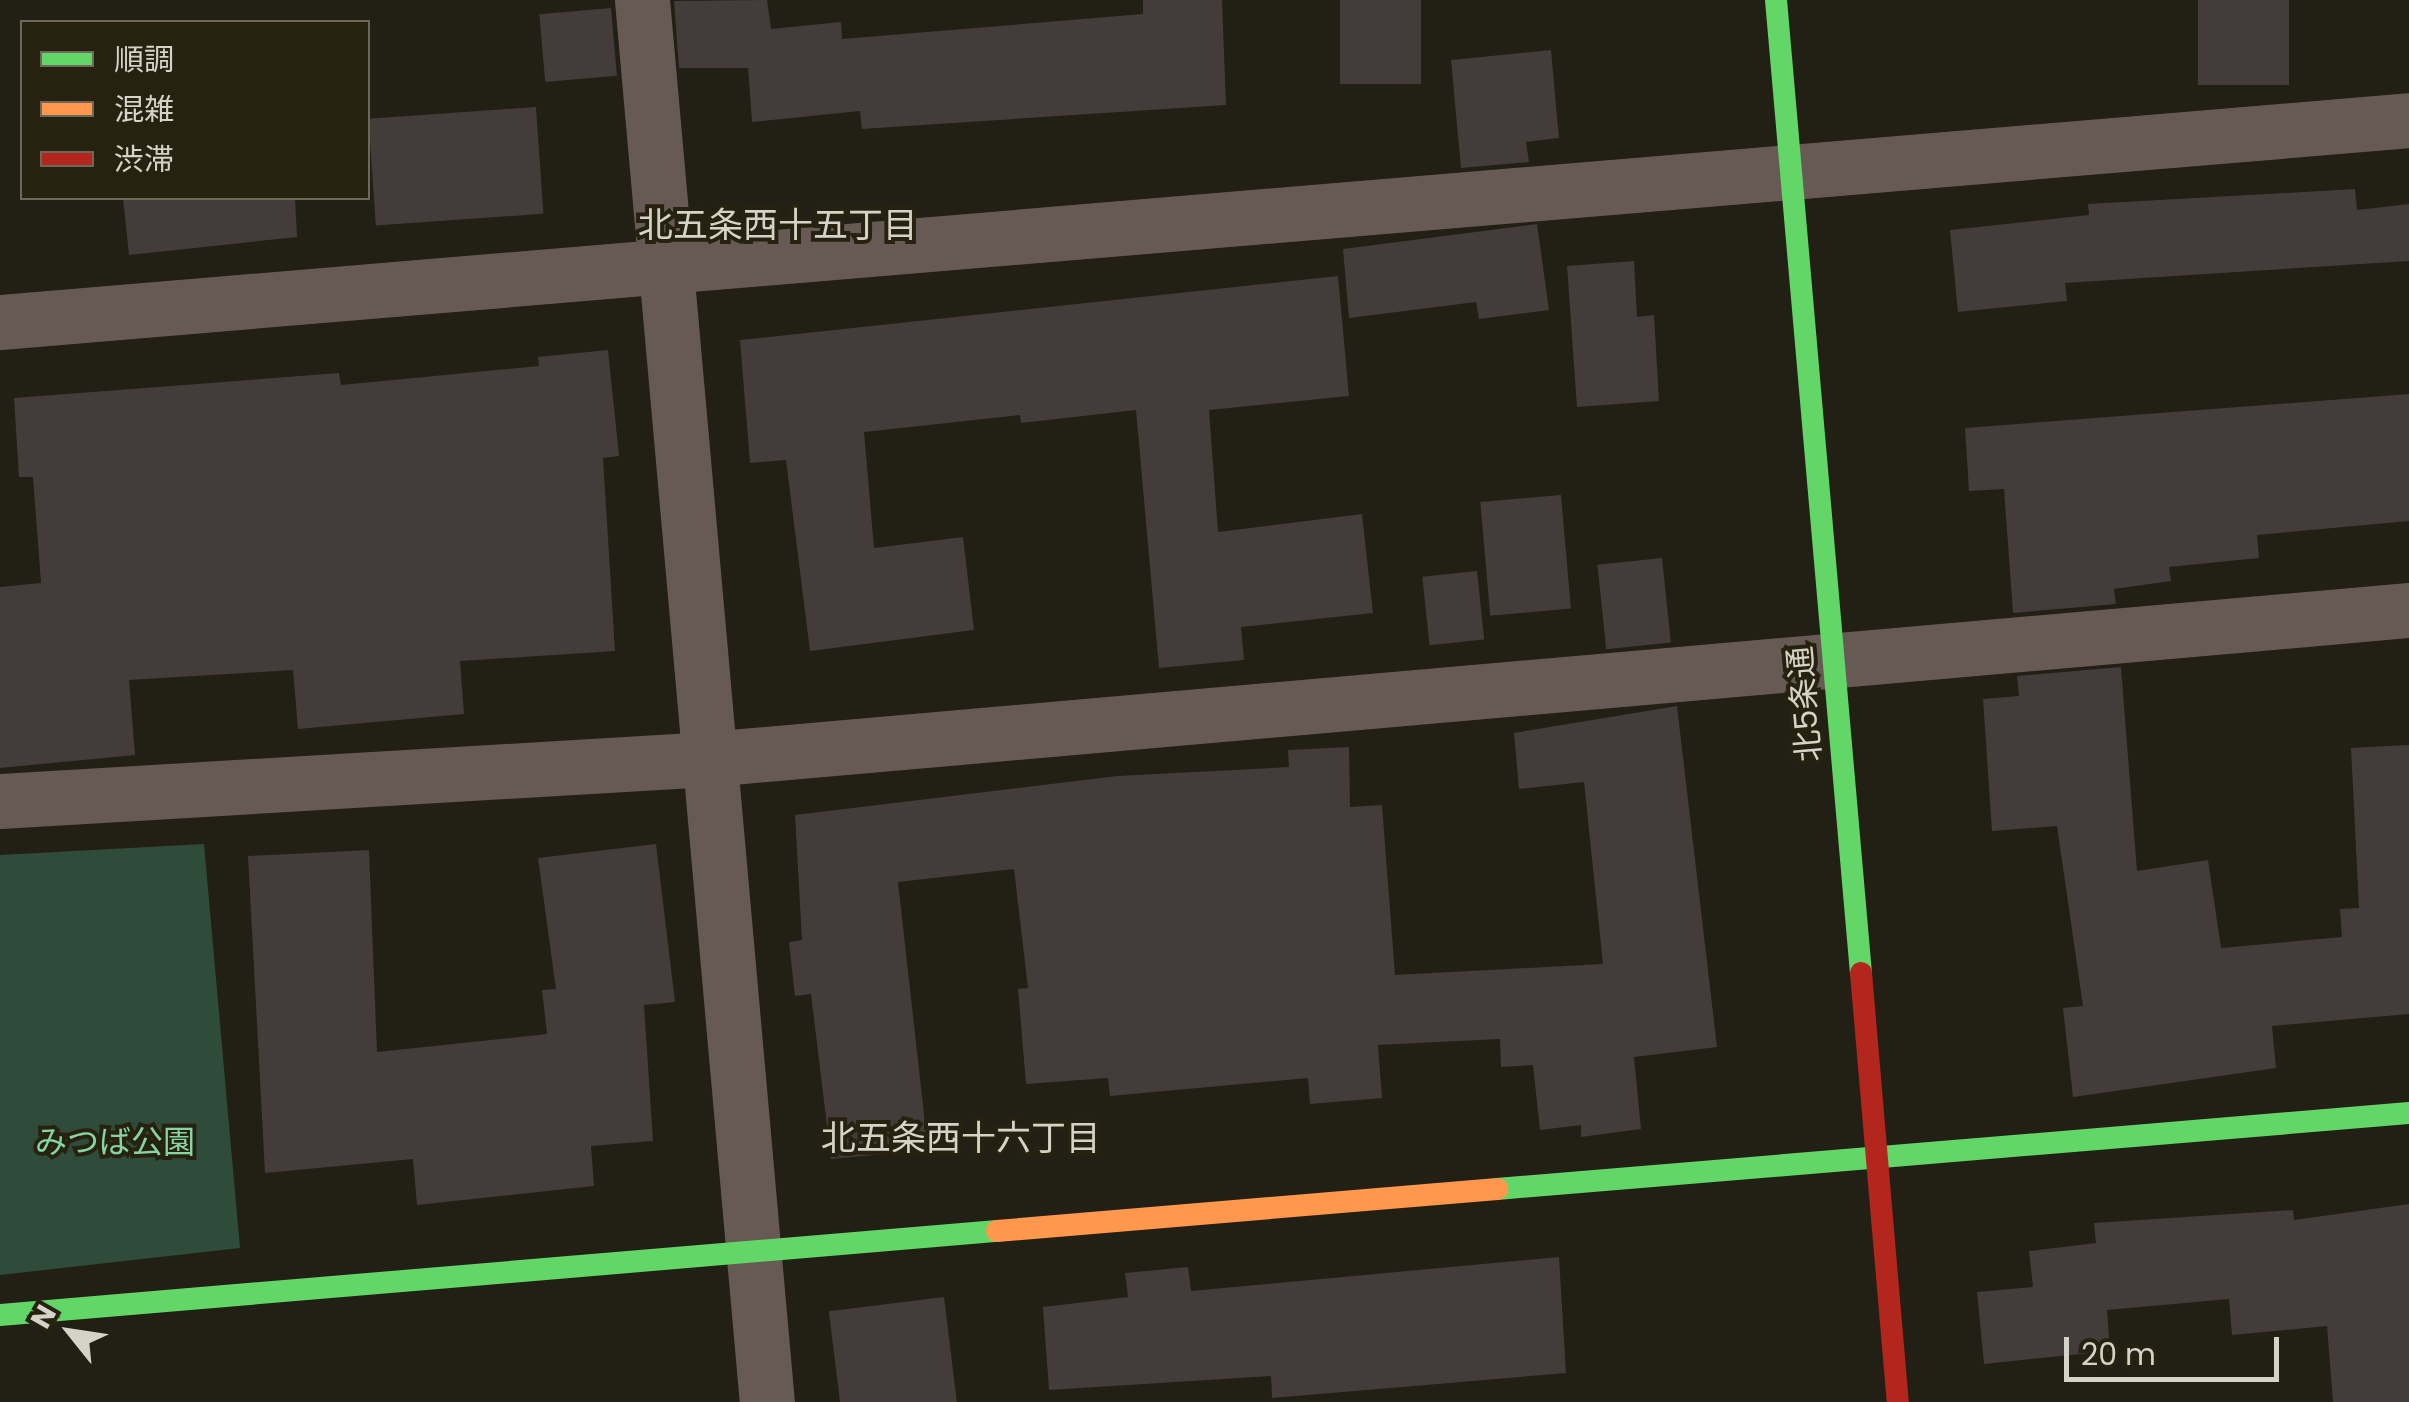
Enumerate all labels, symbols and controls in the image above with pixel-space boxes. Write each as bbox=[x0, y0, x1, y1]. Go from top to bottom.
legend bbox=[20, 20, 370, 200]
text: 順調 bbox=[114, 38, 174, 81]
text: 混雑 bbox=[114, 88, 174, 131]
text: 渋滞 bbox=[114, 138, 174, 181]
district label: 北五条西十五丁目 bbox=[638, 204, 918, 246]
street label: 北5条通 bbox=[1781, 644, 1829, 764]
district label: 北五条西十六丁目 bbox=[821, 1117, 1101, 1159]
park label: みつば公園 bbox=[35, 1123, 195, 1161]
north arrow bbox=[20, 1282, 120, 1382]
text: N bbox=[21, 1298, 66, 1336]
scale bar bbox=[2069, 1317, 2284, 1379]
text: 20 m bbox=[2081, 1333, 2156, 1376]

